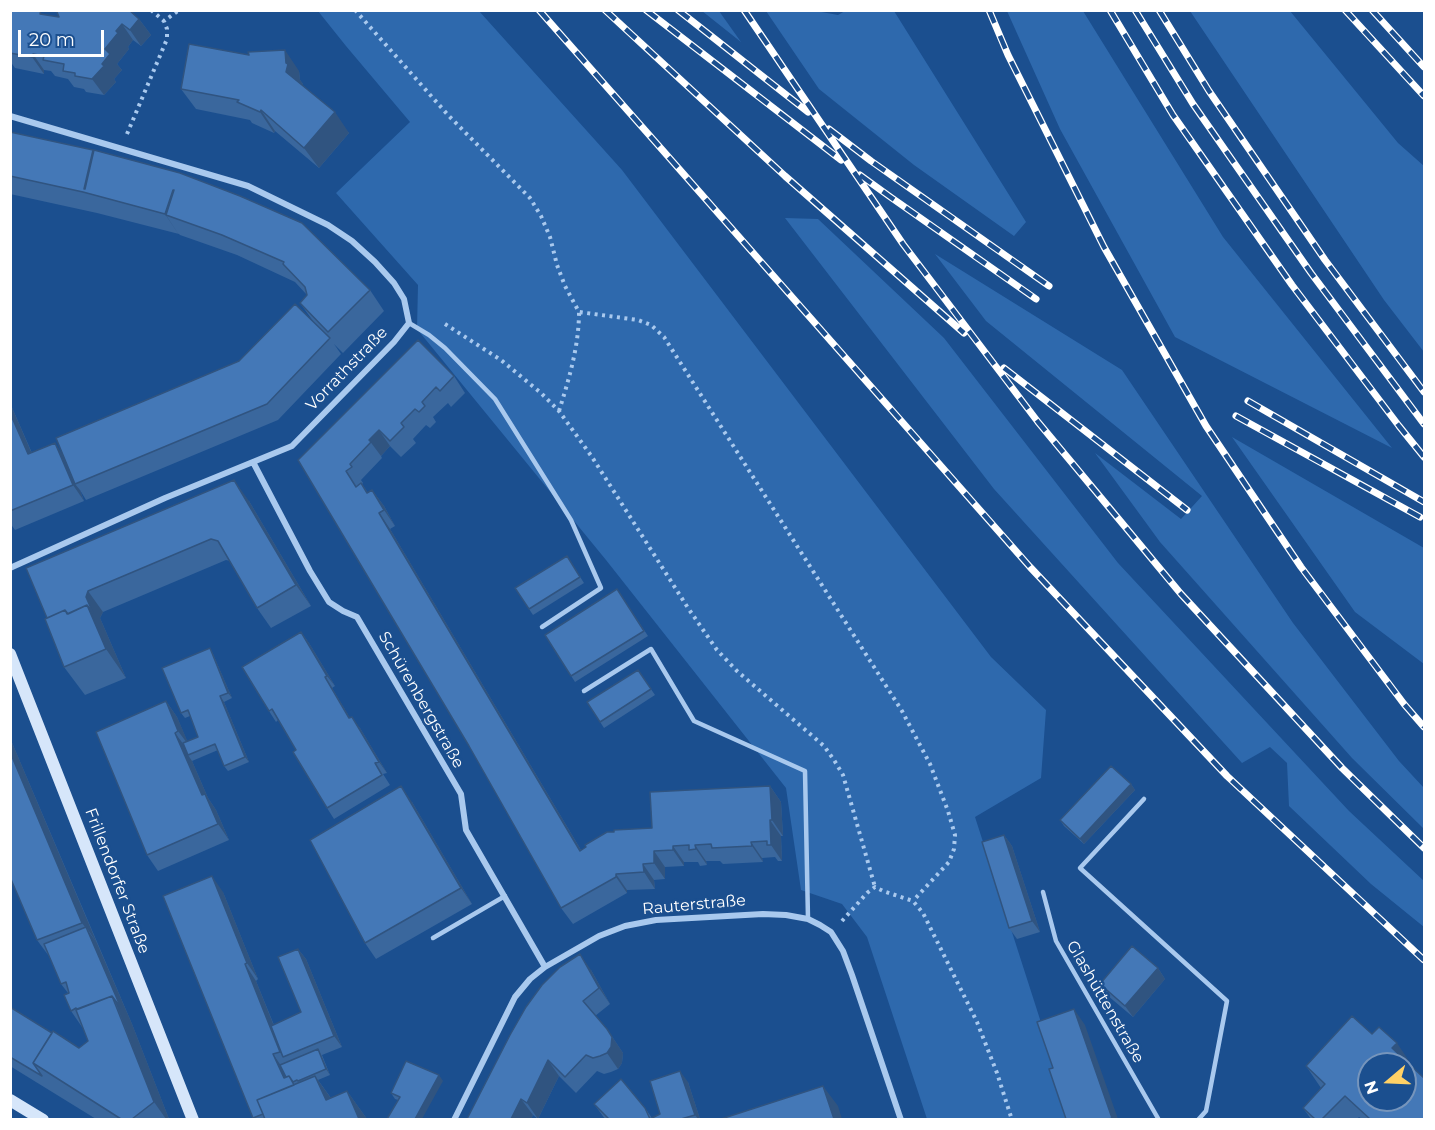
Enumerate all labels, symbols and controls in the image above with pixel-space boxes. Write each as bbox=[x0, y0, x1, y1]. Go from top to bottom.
scale bar bbox=[21, 18, 106, 56]
text: 20 m bbox=[29, 29, 75, 51]
street label: Vorrathstraße bbox=[302, 323, 392, 415]
street label: Schürenbergstraße bbox=[374, 628, 468, 772]
street label: Frillendorfer Straße bbox=[80, 805, 154, 957]
street label: Rauterstraße bbox=[641, 891, 747, 919]
street label: Glashüttenstraße bbox=[1062, 937, 1148, 1067]
north arrow bbox=[1357, 1052, 1417, 1112]
text: N bbox=[1360, 1078, 1382, 1097]

